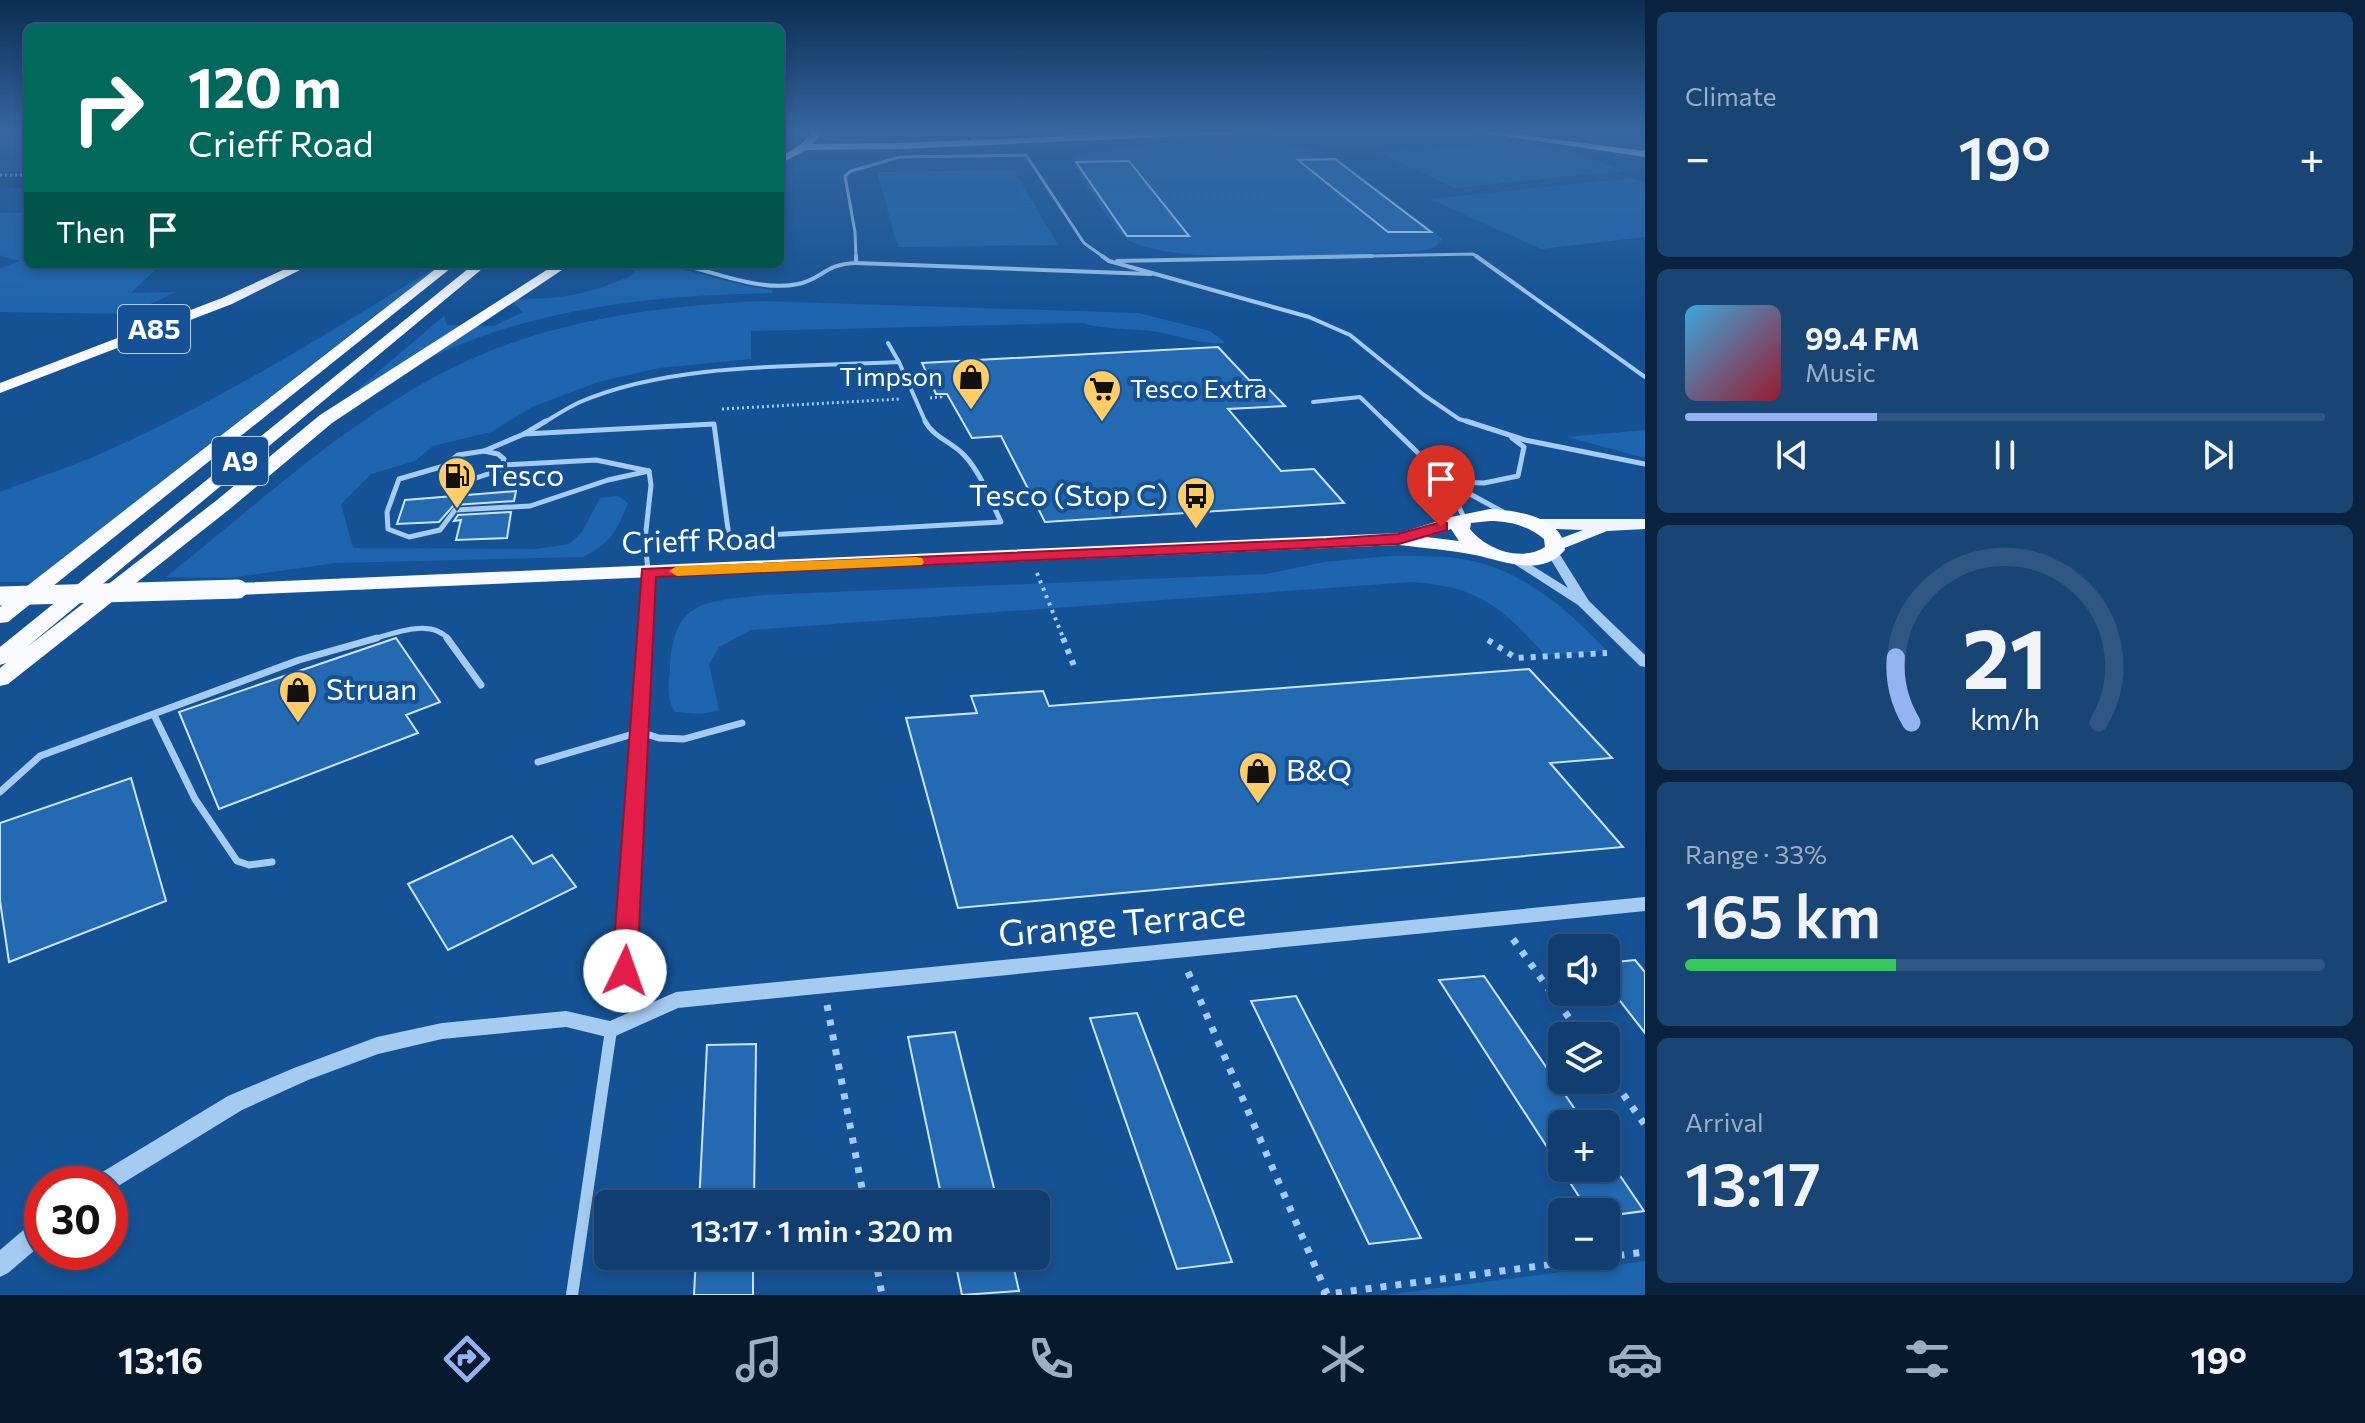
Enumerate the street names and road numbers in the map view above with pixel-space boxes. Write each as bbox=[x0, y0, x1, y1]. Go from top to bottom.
road number: A85 bbox=[118, 305, 190, 353]
road number: A9 bbox=[212, 437, 268, 485]
street label: Crieff Road bbox=[621, 517, 777, 560]
street label: Grange Terrace bbox=[996, 888, 1247, 954]

